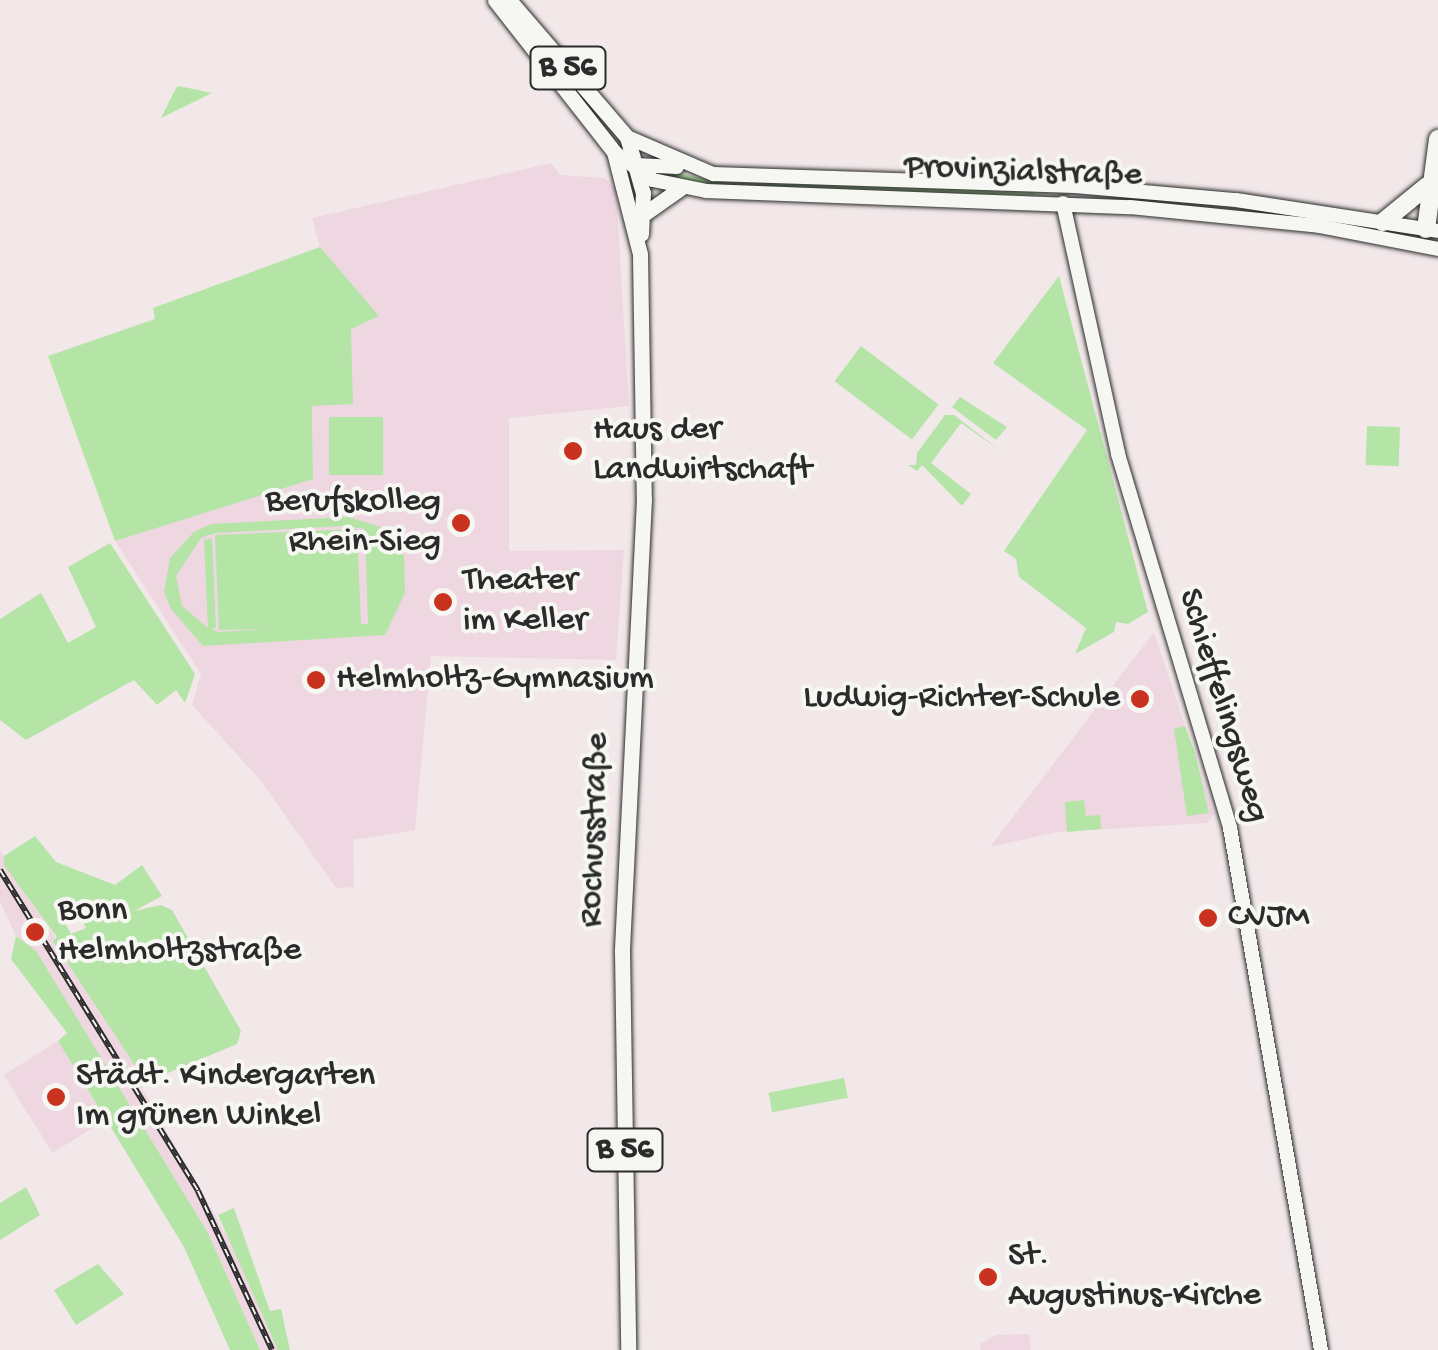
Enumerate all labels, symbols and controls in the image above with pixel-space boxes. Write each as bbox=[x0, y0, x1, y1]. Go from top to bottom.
road number: B 56 bbox=[528, 41, 608, 95]
street label: Provinzialstraße bbox=[903, 148, 1143, 198]
place label: Haus der Landwirtschaft bbox=[593, 410, 812, 492]
marker: Haus der Landwirtschaft bbox=[562, 440, 584, 462]
place label: Berufskolleg Rhein-Sieg bbox=[265, 482, 441, 564]
marker: Berufskolleg Rhein-Sieg bbox=[450, 512, 472, 534]
place label: Theater im Keller bbox=[463, 561, 587, 643]
street label: Schieffelingsweg bbox=[1167, 584, 1277, 828]
marker: Theater im Keller bbox=[432, 591, 454, 613]
place label: Helmholtz-Gymnasium bbox=[336, 659, 654, 701]
marker: Helmholtz-Gymnasium bbox=[305, 669, 327, 691]
place label: Ludwig-Richter-Schule bbox=[803, 678, 1120, 720]
marker: Ludwig-Richter-Schule bbox=[1129, 688, 1151, 710]
street label: Rochusstraße bbox=[572, 732, 620, 928]
place label: Bonn Helmholtzstraße bbox=[58, 891, 301, 973]
place label: CVJM bbox=[1228, 897, 1309, 939]
marker: CVJM bbox=[1197, 907, 1219, 929]
marker: Bonn Helmholtzstraße bbox=[22, 919, 48, 945]
place label: Städt. Kindergarten Im grünen Winkel bbox=[76, 1056, 375, 1138]
marker: Städt. Kindergarten Im grünen Winkel bbox=[45, 1086, 67, 1108]
road number: B 56 bbox=[585, 1123, 665, 1177]
place label: St. Augustinus-Kirche bbox=[1008, 1236, 1261, 1318]
marker: St. Augustinus-Kirche bbox=[977, 1266, 999, 1288]

